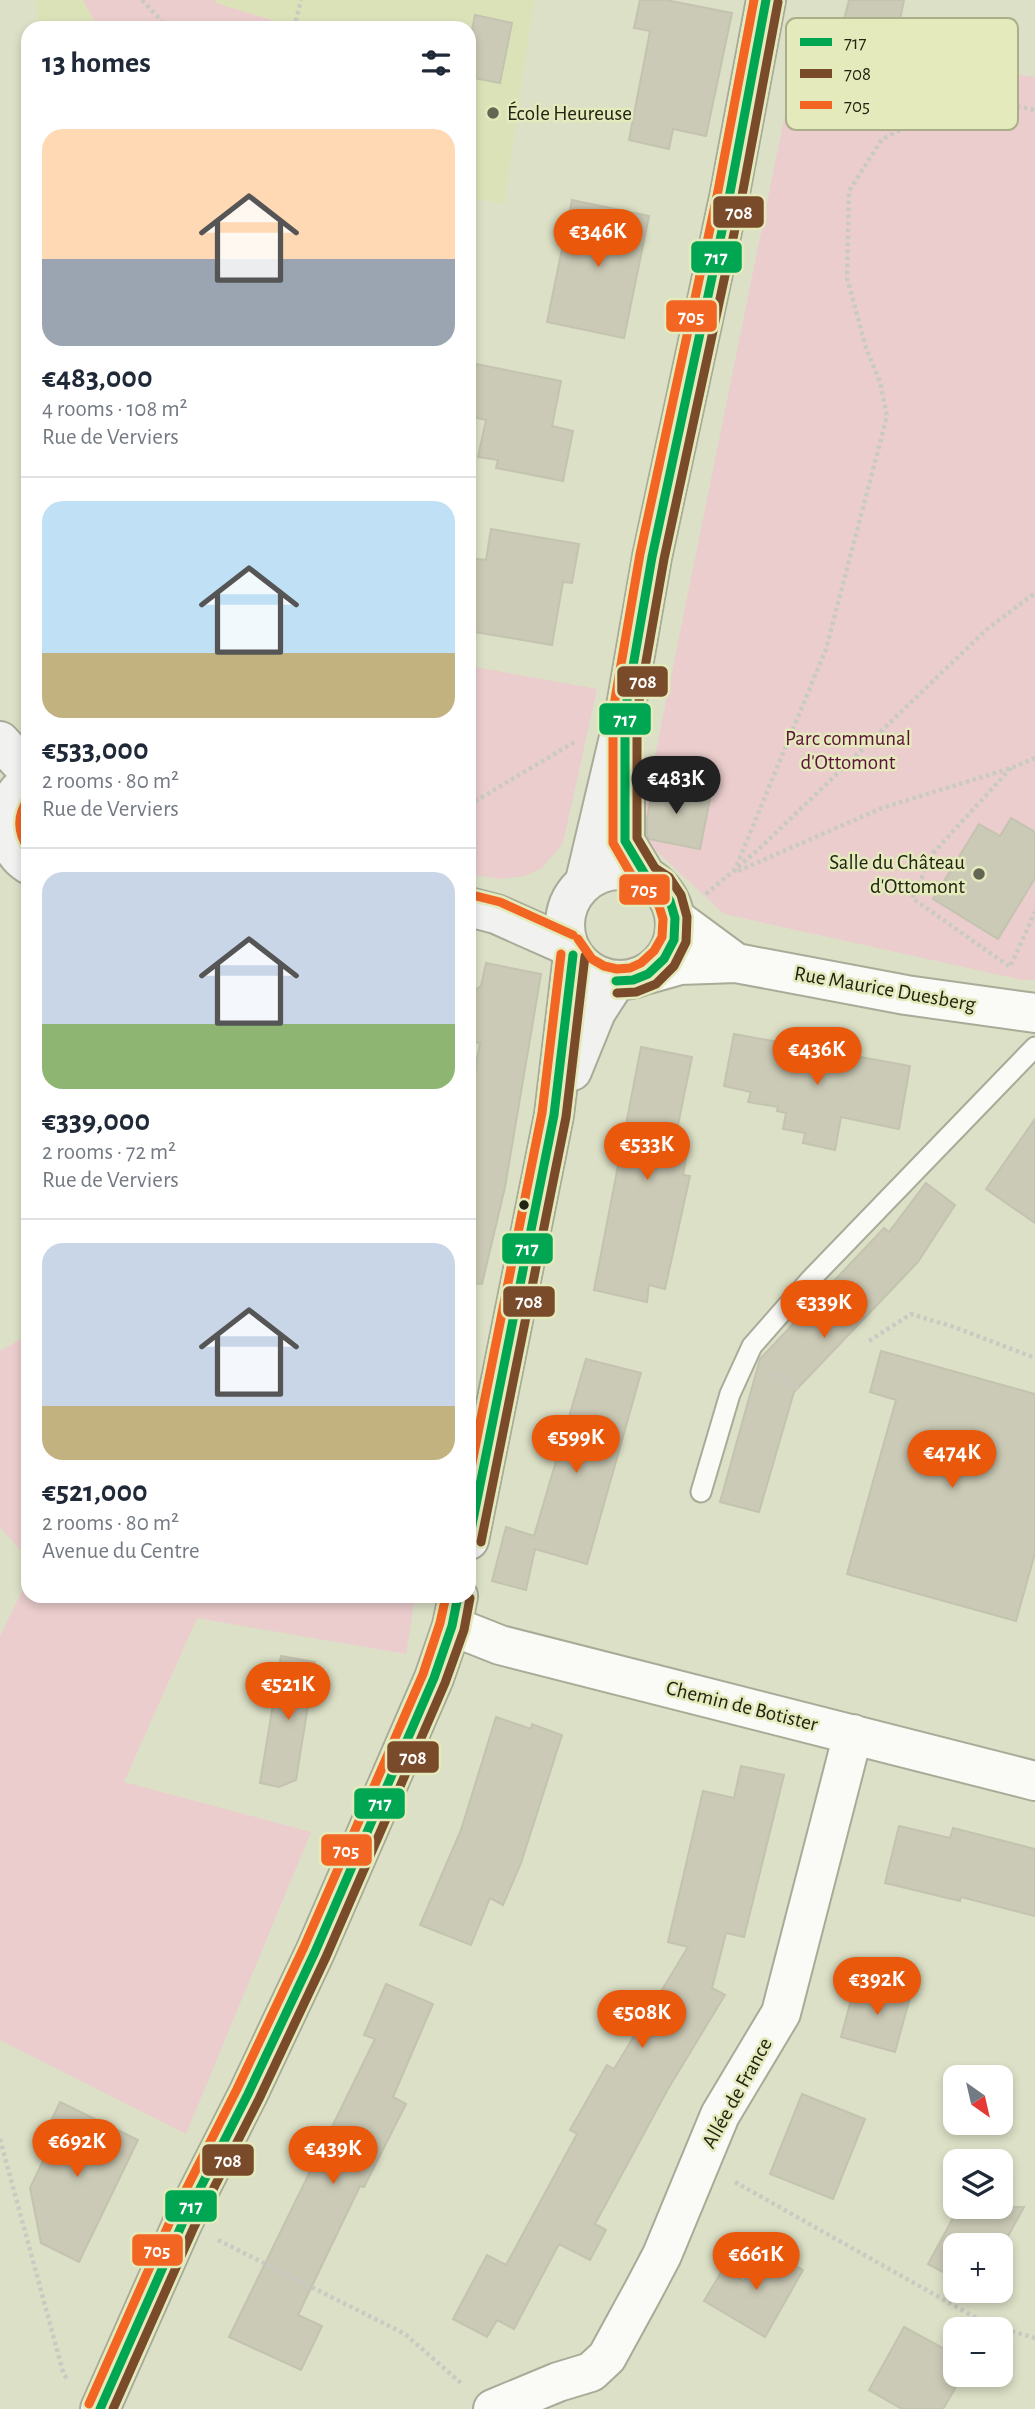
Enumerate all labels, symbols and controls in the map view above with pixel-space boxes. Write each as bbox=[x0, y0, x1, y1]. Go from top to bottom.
legend bbox=[786, 18, 1018, 130]
text: 717 bbox=[844, 34, 866, 53]
icon: filters bbox=[417, 44, 455, 82]
text: 13 homes bbox=[42, 48, 151, 78]
text: 708 bbox=[844, 65, 871, 84]
text: 705 bbox=[844, 97, 870, 116]
place label: École Heureuse bbox=[507, 101, 632, 124]
marker: École Heureuse bbox=[485, 105, 501, 121]
icon: home bbox=[186, 175, 312, 301]
line badge: 708 bbox=[712, 195, 765, 229]
text: 708 bbox=[725, 204, 753, 223]
pin: €346K bbox=[549, 210, 647, 269]
text: €346K bbox=[570, 220, 626, 243]
line badge: 717 bbox=[690, 240, 743, 274]
text: 717 bbox=[704, 249, 728, 268]
line badge: 705 bbox=[665, 299, 718, 333]
text: 705 bbox=[678, 308, 704, 327]
text: €483,000 bbox=[42, 363, 153, 393]
text: 4 rooms · 108 m² bbox=[42, 398, 188, 421]
text: Rue de Verviers bbox=[42, 426, 179, 449]
icon: home bbox=[186, 547, 312, 673]
line badge: 708 bbox=[616, 665, 669, 698]
text: 708 bbox=[629, 673, 657, 692]
line badge: 717 bbox=[598, 702, 652, 736]
text: 717 bbox=[613, 711, 637, 730]
park label: Parc communal d'Ottomont bbox=[785, 728, 911, 773]
text: €533,000 bbox=[42, 735, 149, 765]
pin: €483K bbox=[627, 756, 725, 816]
text: €483K bbox=[648, 767, 705, 790]
text: 2 rooms · 80 m² bbox=[42, 770, 179, 793]
text: Rue de Verviers bbox=[42, 798, 179, 821]
place label: Salle du Château d'Ottomont bbox=[829, 852, 965, 897]
marker: Salle du Château d'Ottomont bbox=[971, 866, 987, 882]
line badge: 705 bbox=[618, 873, 671, 906]
text: 705 bbox=[631, 881, 657, 900]
icon: home bbox=[186, 918, 312, 1044]
street label: Rue Maurice Duesberg bbox=[793, 963, 978, 1015]
pin: €436K bbox=[768, 1028, 866, 1087]
text: €436K bbox=[789, 1038, 845, 1061]
text: €339,000 bbox=[42, 1106, 150, 1136]
pin: €533K bbox=[598, 1122, 696, 1182]
text: €533K bbox=[620, 1133, 674, 1156]
text: 2 rooms · 72 m² bbox=[42, 1141, 176, 1164]
text: Rue de Verviers bbox=[42, 1169, 179, 1192]
unlabelled marker bbox=[517, 1198, 531, 1212]
line badge: 717 bbox=[501, 1232, 554, 1265]
text: 717 bbox=[515, 1240, 539, 1259]
pin: €339K bbox=[775, 1280, 873, 1340]
line badge: 708 bbox=[502, 1285, 556, 1318]
icon: home bbox=[186, 1289, 312, 1415]
text: €339K bbox=[796, 1291, 852, 1314]
text: 708 bbox=[515, 1293, 543, 1312]
pin: €599K bbox=[527, 1416, 625, 1475]
text: €599K bbox=[548, 1426, 604, 1449]
pin: €474K bbox=[903, 1430, 1001, 1490]
text: €474K bbox=[923, 1441, 981, 1464]
text: €521,000 bbox=[42, 1477, 148, 1507]
text: 2 rooms · 80 m² bbox=[42, 1512, 179, 1535]
text: Avenue du Centre bbox=[42, 1540, 200, 1563]
pin: €521K bbox=[239, 1662, 337, 1722]
text: €521K bbox=[261, 1673, 315, 1696]
street label: Chemin de Botister bbox=[664, 1677, 820, 1735]
line badge: 708 bbox=[386, 1740, 440, 1774]
text: 708 bbox=[399, 1749, 427, 1768]
line badge: 717 bbox=[353, 1787, 406, 1820]
text: 717 bbox=[368, 1795, 392, 1814]
line badge: 705 bbox=[320, 1833, 373, 1867]
text: 705 bbox=[333, 1842, 359, 1861]
pin: €392K bbox=[828, 1958, 926, 2017]
text: €392K bbox=[849, 1968, 905, 1991]
pin: €508K bbox=[593, 1990, 691, 2050]
text: €508K bbox=[613, 2001, 671, 2024]
street label: Allée de France bbox=[698, 2034, 776, 2152]
north arrow bbox=[943, 2065, 1013, 2135]
map controls bbox=[943, 2065, 1013, 2387]
pin: €692K bbox=[28, 2120, 126, 2179]
pin: €439K bbox=[284, 2126, 382, 2186]
text: €692K bbox=[48, 2130, 106, 2153]
text: €439K bbox=[305, 2137, 361, 2160]
line badge: 708 bbox=[201, 2143, 255, 2177]
button: layers bbox=[943, 2149, 1013, 2219]
text: 708 bbox=[214, 2152, 242, 2171]
line badge: 717 bbox=[164, 2189, 218, 2223]
text: 717 bbox=[179, 2198, 203, 2217]
pin: €661K bbox=[707, 2232, 805, 2292]
line badge: 705 bbox=[131, 2233, 184, 2267]
button: + bbox=[943, 2233, 1013, 2303]
text: 705 bbox=[144, 2242, 170, 2261]
text: €661K bbox=[729, 2243, 783, 2266]
button: − bbox=[943, 2317, 1013, 2387]

